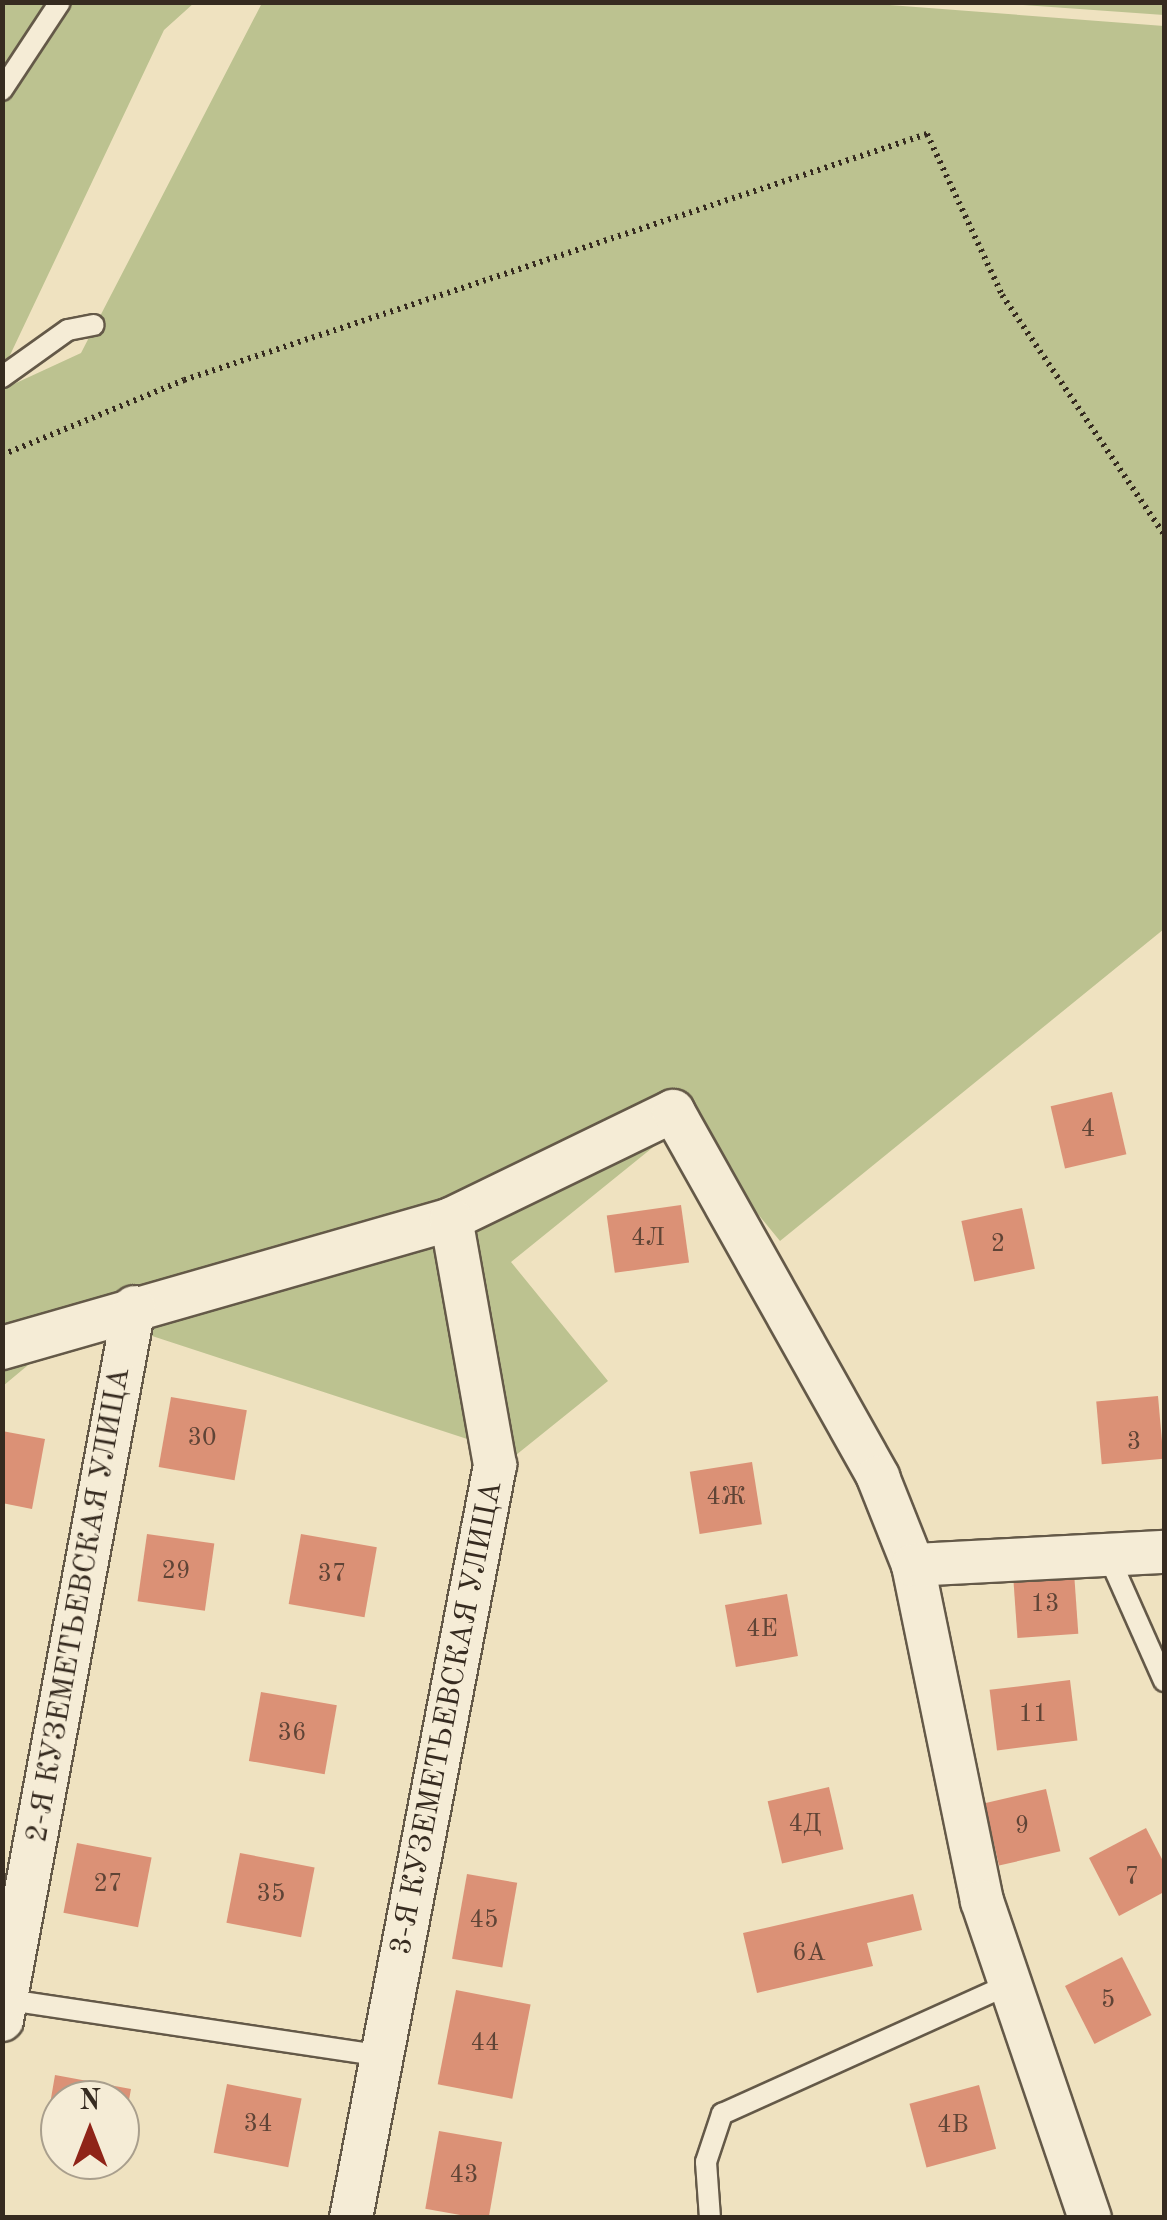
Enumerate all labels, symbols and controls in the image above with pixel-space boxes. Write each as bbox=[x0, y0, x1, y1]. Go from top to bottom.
house number: 4 bbox=[1081, 1115, 1095, 1145]
house number: 4Л bbox=[631, 1224, 665, 1254]
house number: 2 bbox=[991, 1230, 1005, 1260]
street label: 2-Я КУЗЕМЕТЬЕВСКАЯ УЛИЦА bbox=[19, 1365, 139, 1845]
house number: 30 bbox=[188, 1424, 216, 1454]
house number: 3 bbox=[1127, 1428, 1141, 1458]
street label: 3-Я КУЗЕМЕТЬЕВСКАЯ УЛИЦА bbox=[383, 1478, 511, 1958]
house number: 4Ж bbox=[706, 1483, 746, 1513]
house number: 29 bbox=[162, 1557, 190, 1587]
house number: 37 bbox=[318, 1560, 346, 1590]
house number: 13 bbox=[1031, 1590, 1059, 1620]
house number: 4Е bbox=[746, 1615, 778, 1645]
house number: 11 bbox=[1019, 1700, 1047, 1730]
house number: 36 bbox=[278, 1719, 306, 1749]
house number: 4Д bbox=[789, 1810, 821, 1840]
house number: 9 bbox=[1015, 1812, 1029, 1842]
house number: 7 bbox=[1125, 1863, 1139, 1893]
house number: 27 bbox=[94, 1870, 122, 1900]
house number: 35 bbox=[257, 1880, 285, 1910]
house number: 45 bbox=[470, 1906, 498, 1936]
house number: 6А bbox=[792, 1939, 826, 1969]
house number: 5 bbox=[1101, 1986, 1115, 2016]
house number: 44 bbox=[471, 2029, 499, 2059]
north arrow bbox=[40, 2080, 140, 2180]
text: N bbox=[79, 2088, 101, 2116]
house number: 34 bbox=[244, 2110, 272, 2140]
house number: 4В bbox=[937, 2111, 969, 2141]
house number: 43 bbox=[450, 2161, 478, 2191]

